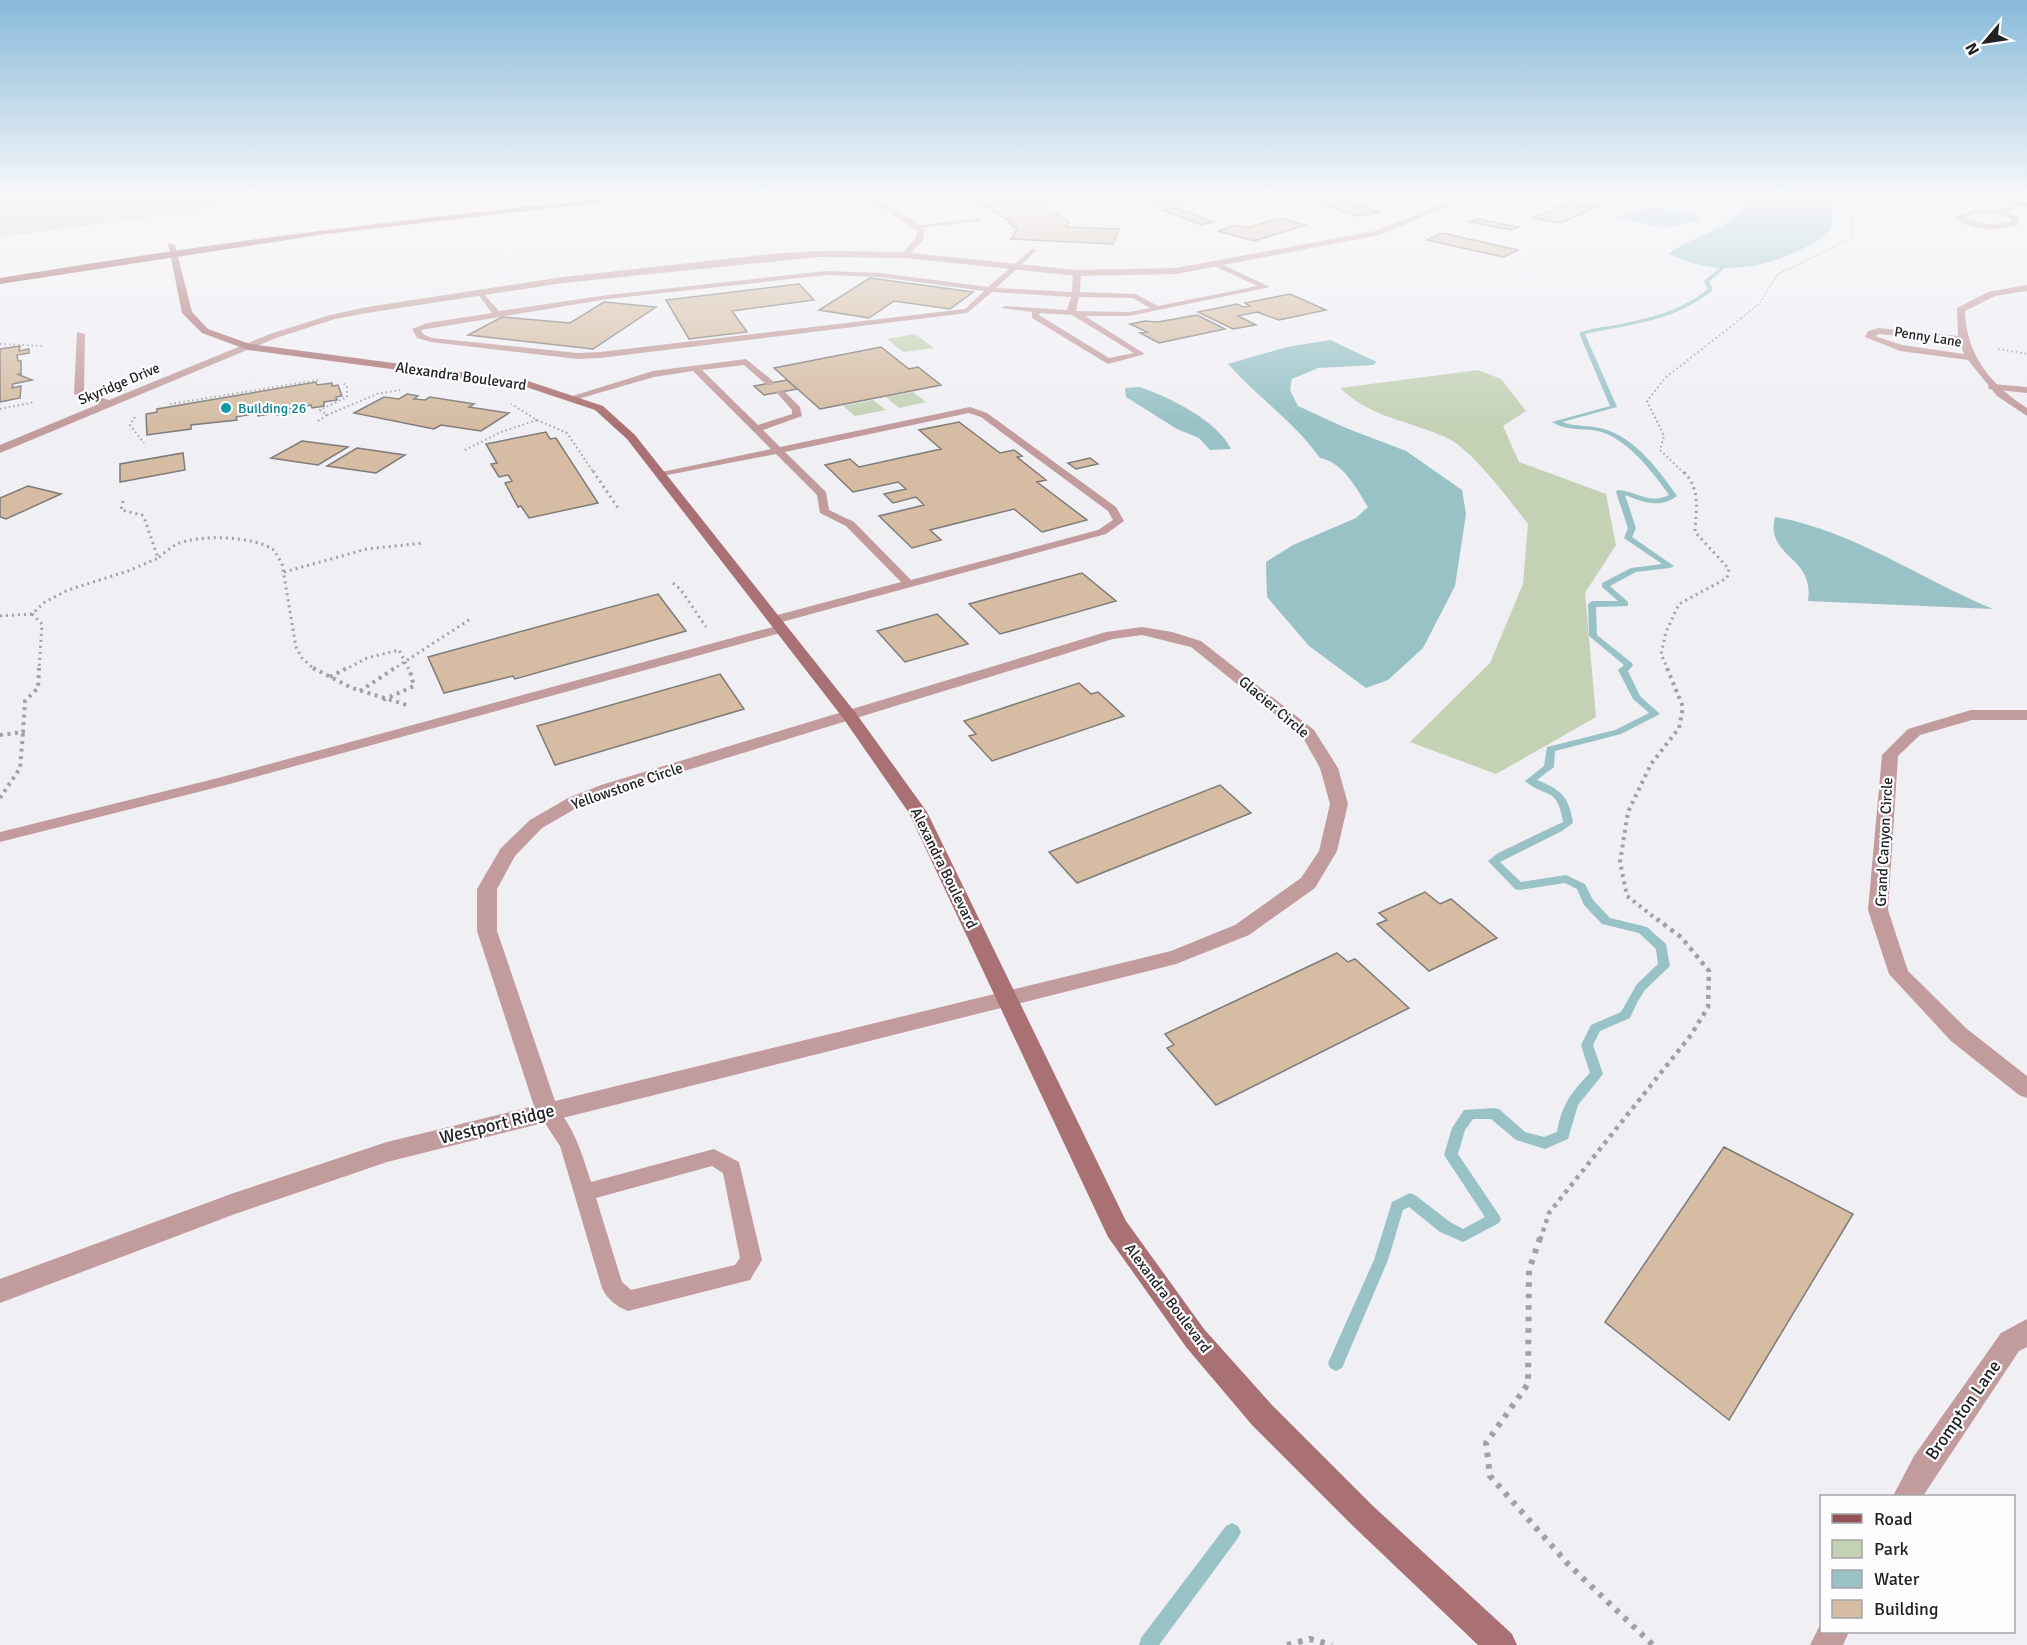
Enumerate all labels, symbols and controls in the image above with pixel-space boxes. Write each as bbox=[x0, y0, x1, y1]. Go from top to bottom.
north arrow bbox=[1955, 12, 2015, 72]
text: N bbox=[1961, 39, 1984, 59]
street label: Penny Lane bbox=[1893, 323, 1963, 351]
street label: Alexandra Boulevard bbox=[394, 358, 528, 394]
street label: Skyridge Drive bbox=[76, 359, 162, 409]
place label: Building 26 bbox=[238, 400, 306, 417]
marker: Building 26 bbox=[219, 401, 233, 415]
street label: Glacier Circle bbox=[1235, 672, 1313, 742]
street label: Yellowstone Circle bbox=[569, 758, 685, 814]
street label: Grand Canyon Circle bbox=[1872, 777, 1896, 907]
street label: Alexandra Boulevard bbox=[907, 805, 981, 931]
street label: Westport Ridge bbox=[437, 1099, 557, 1149]
street label: Alexandra Boulevard bbox=[1121, 1240, 1215, 1356]
street label: Brompton Lane bbox=[1921, 1356, 2005, 1464]
legend bbox=[1820, 1495, 2015, 1633]
text: Road bbox=[1874, 1508, 1913, 1530]
text: Park bbox=[1874, 1538, 1909, 1560]
text: Water bbox=[1874, 1568, 1920, 1590]
text: Building bbox=[1874, 1598, 1938, 1620]

